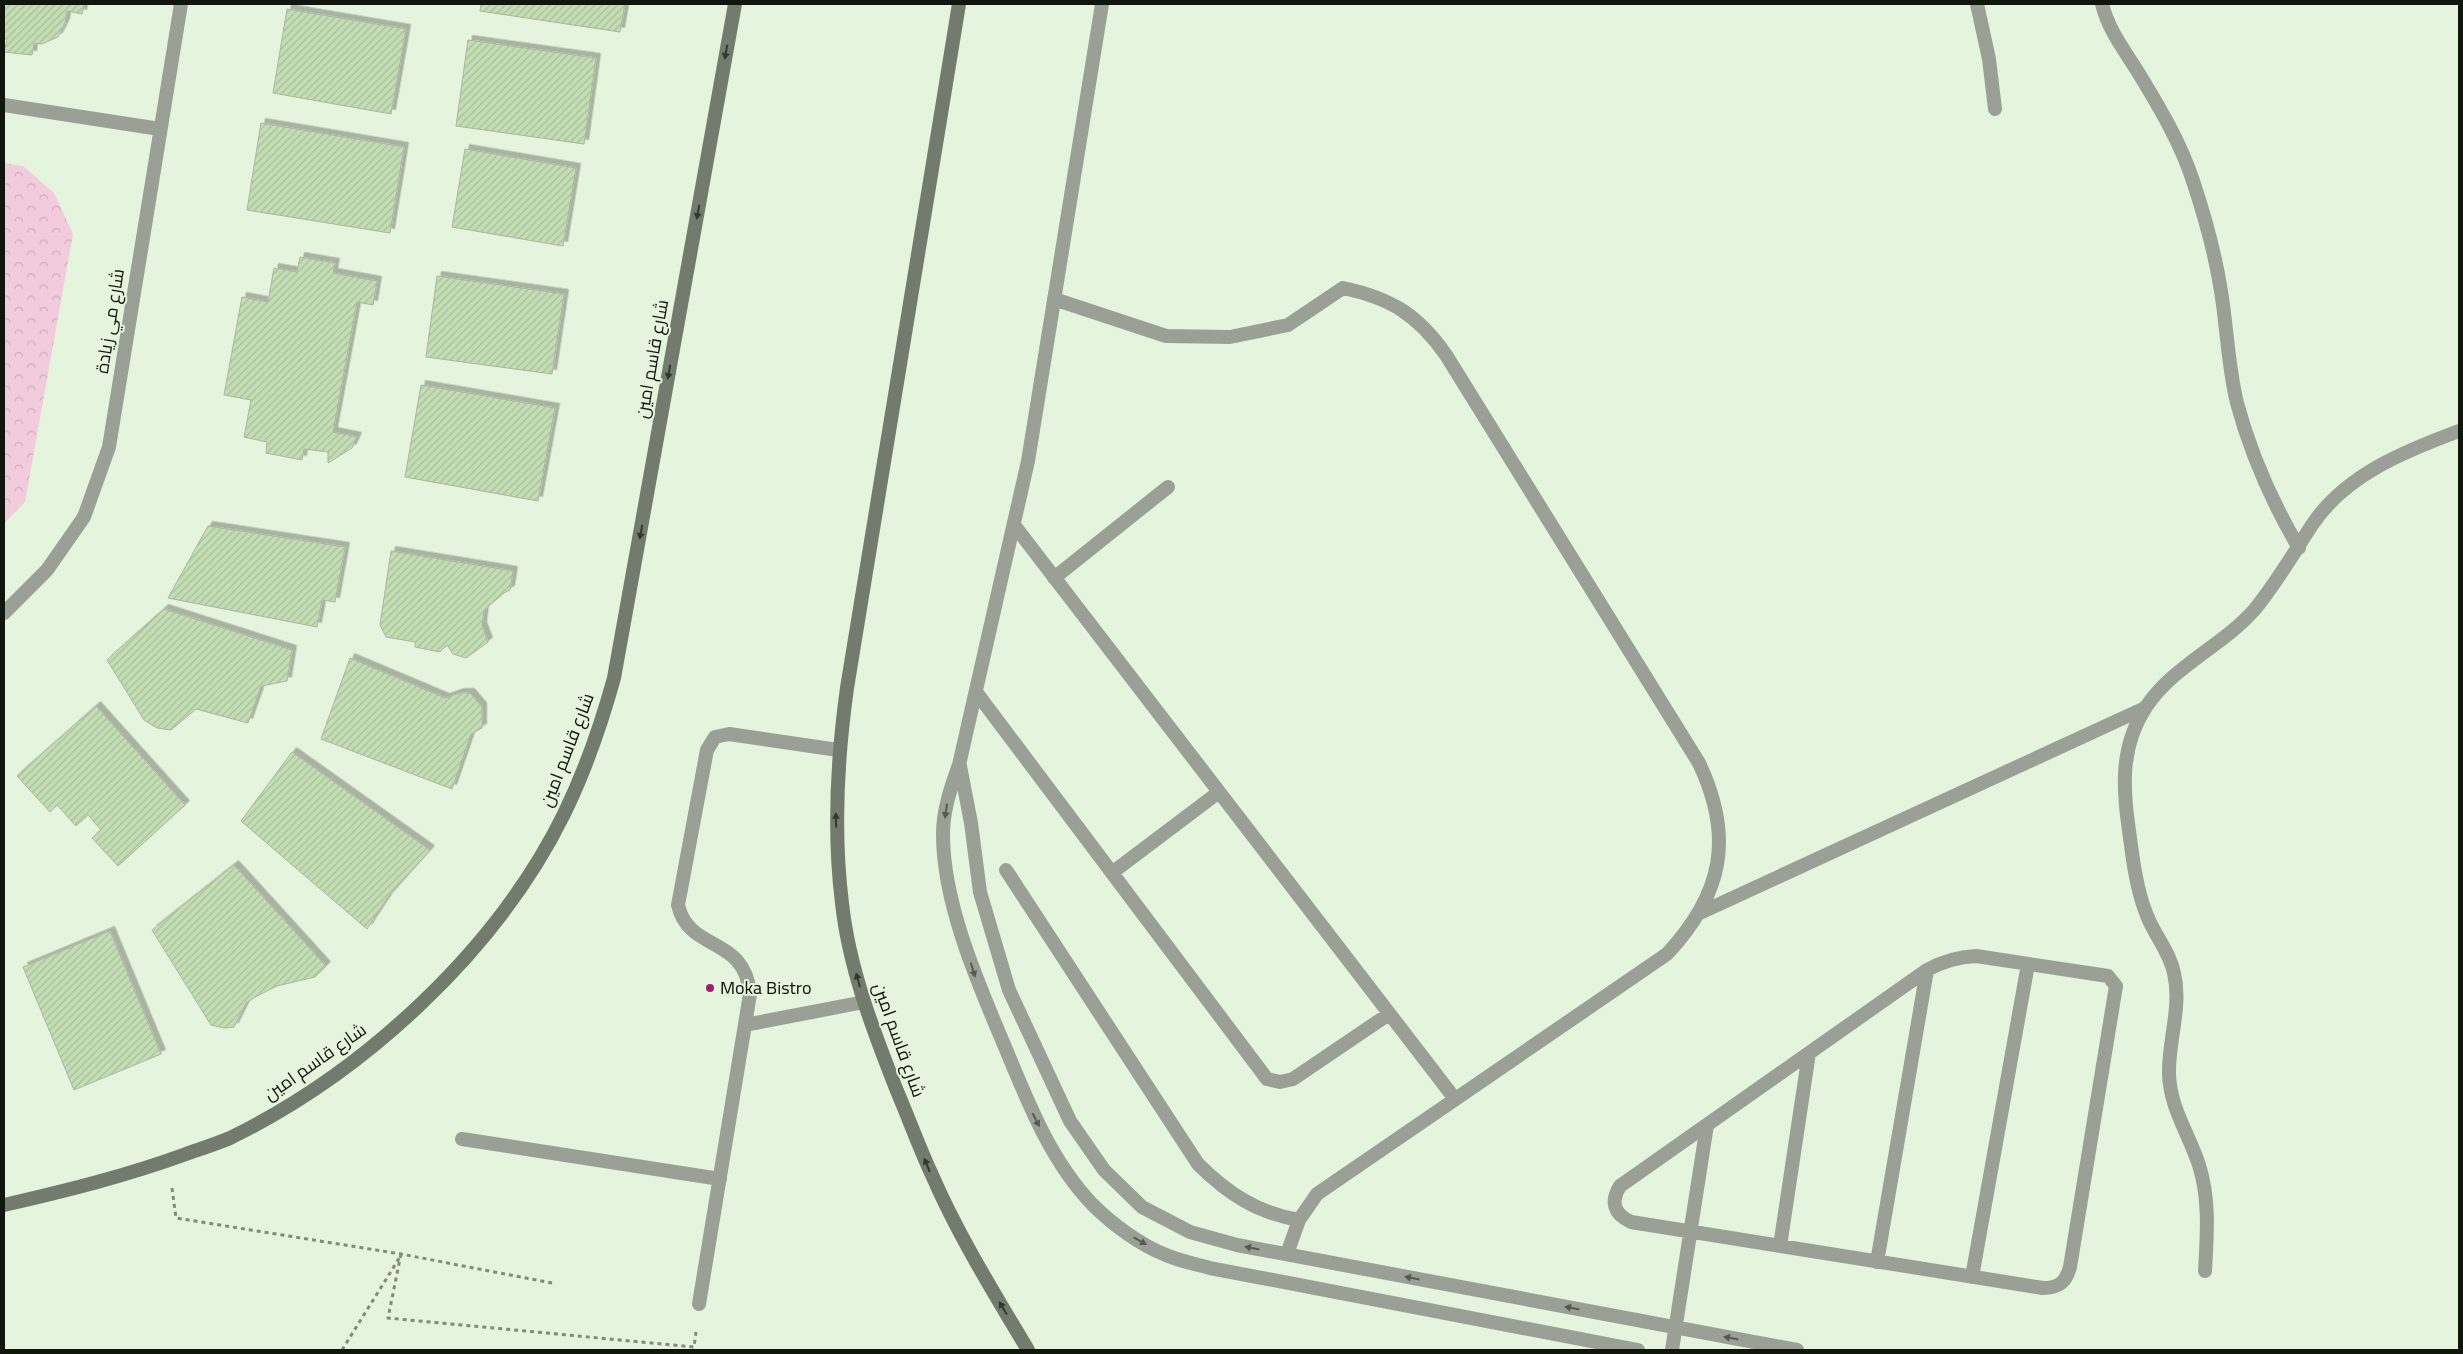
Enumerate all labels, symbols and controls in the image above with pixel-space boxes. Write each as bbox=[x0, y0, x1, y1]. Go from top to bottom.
one-way arrow bbox=[722, 44, 730, 60]
one-way arrow bbox=[693, 204, 701, 220]
street label: شارع مي زيادة bbox=[85, 266, 134, 376]
street label: شارع قاسم امين bbox=[625, 297, 678, 421]
one-way arrow bbox=[665, 364, 673, 380]
one-way arrow bbox=[636, 524, 644, 540]
street label: شارع قاسم امين bbox=[530, 688, 603, 812]
one-way arrow bbox=[941, 804, 949, 820]
one-way arrow bbox=[832, 811, 840, 827]
one-way arrow bbox=[970, 962, 978, 977]
place label: Moka Bistro bbox=[720, 971, 811, 1004]
one-way arrow bbox=[853, 973, 861, 988]
street label: شارع قاسم امين bbox=[863, 978, 936, 1102]
marker: Moka Bistro bbox=[704, 982, 716, 994]
street label: شارع قاسم امين bbox=[256, 1014, 373, 1110]
one-way arrow bbox=[1032, 1112, 1040, 1127]
one-way arrow bbox=[923, 1158, 931, 1172]
one-way arrow bbox=[1134, 1236, 1147, 1245]
one-way arrow bbox=[1245, 1244, 1260, 1252]
one-way arrow bbox=[1404, 1273, 1420, 1281]
one-way arrow bbox=[999, 1302, 1008, 1315]
one-way arrow bbox=[1563, 1303, 1579, 1311]
one-way arrow bbox=[1723, 1333, 1739, 1341]

